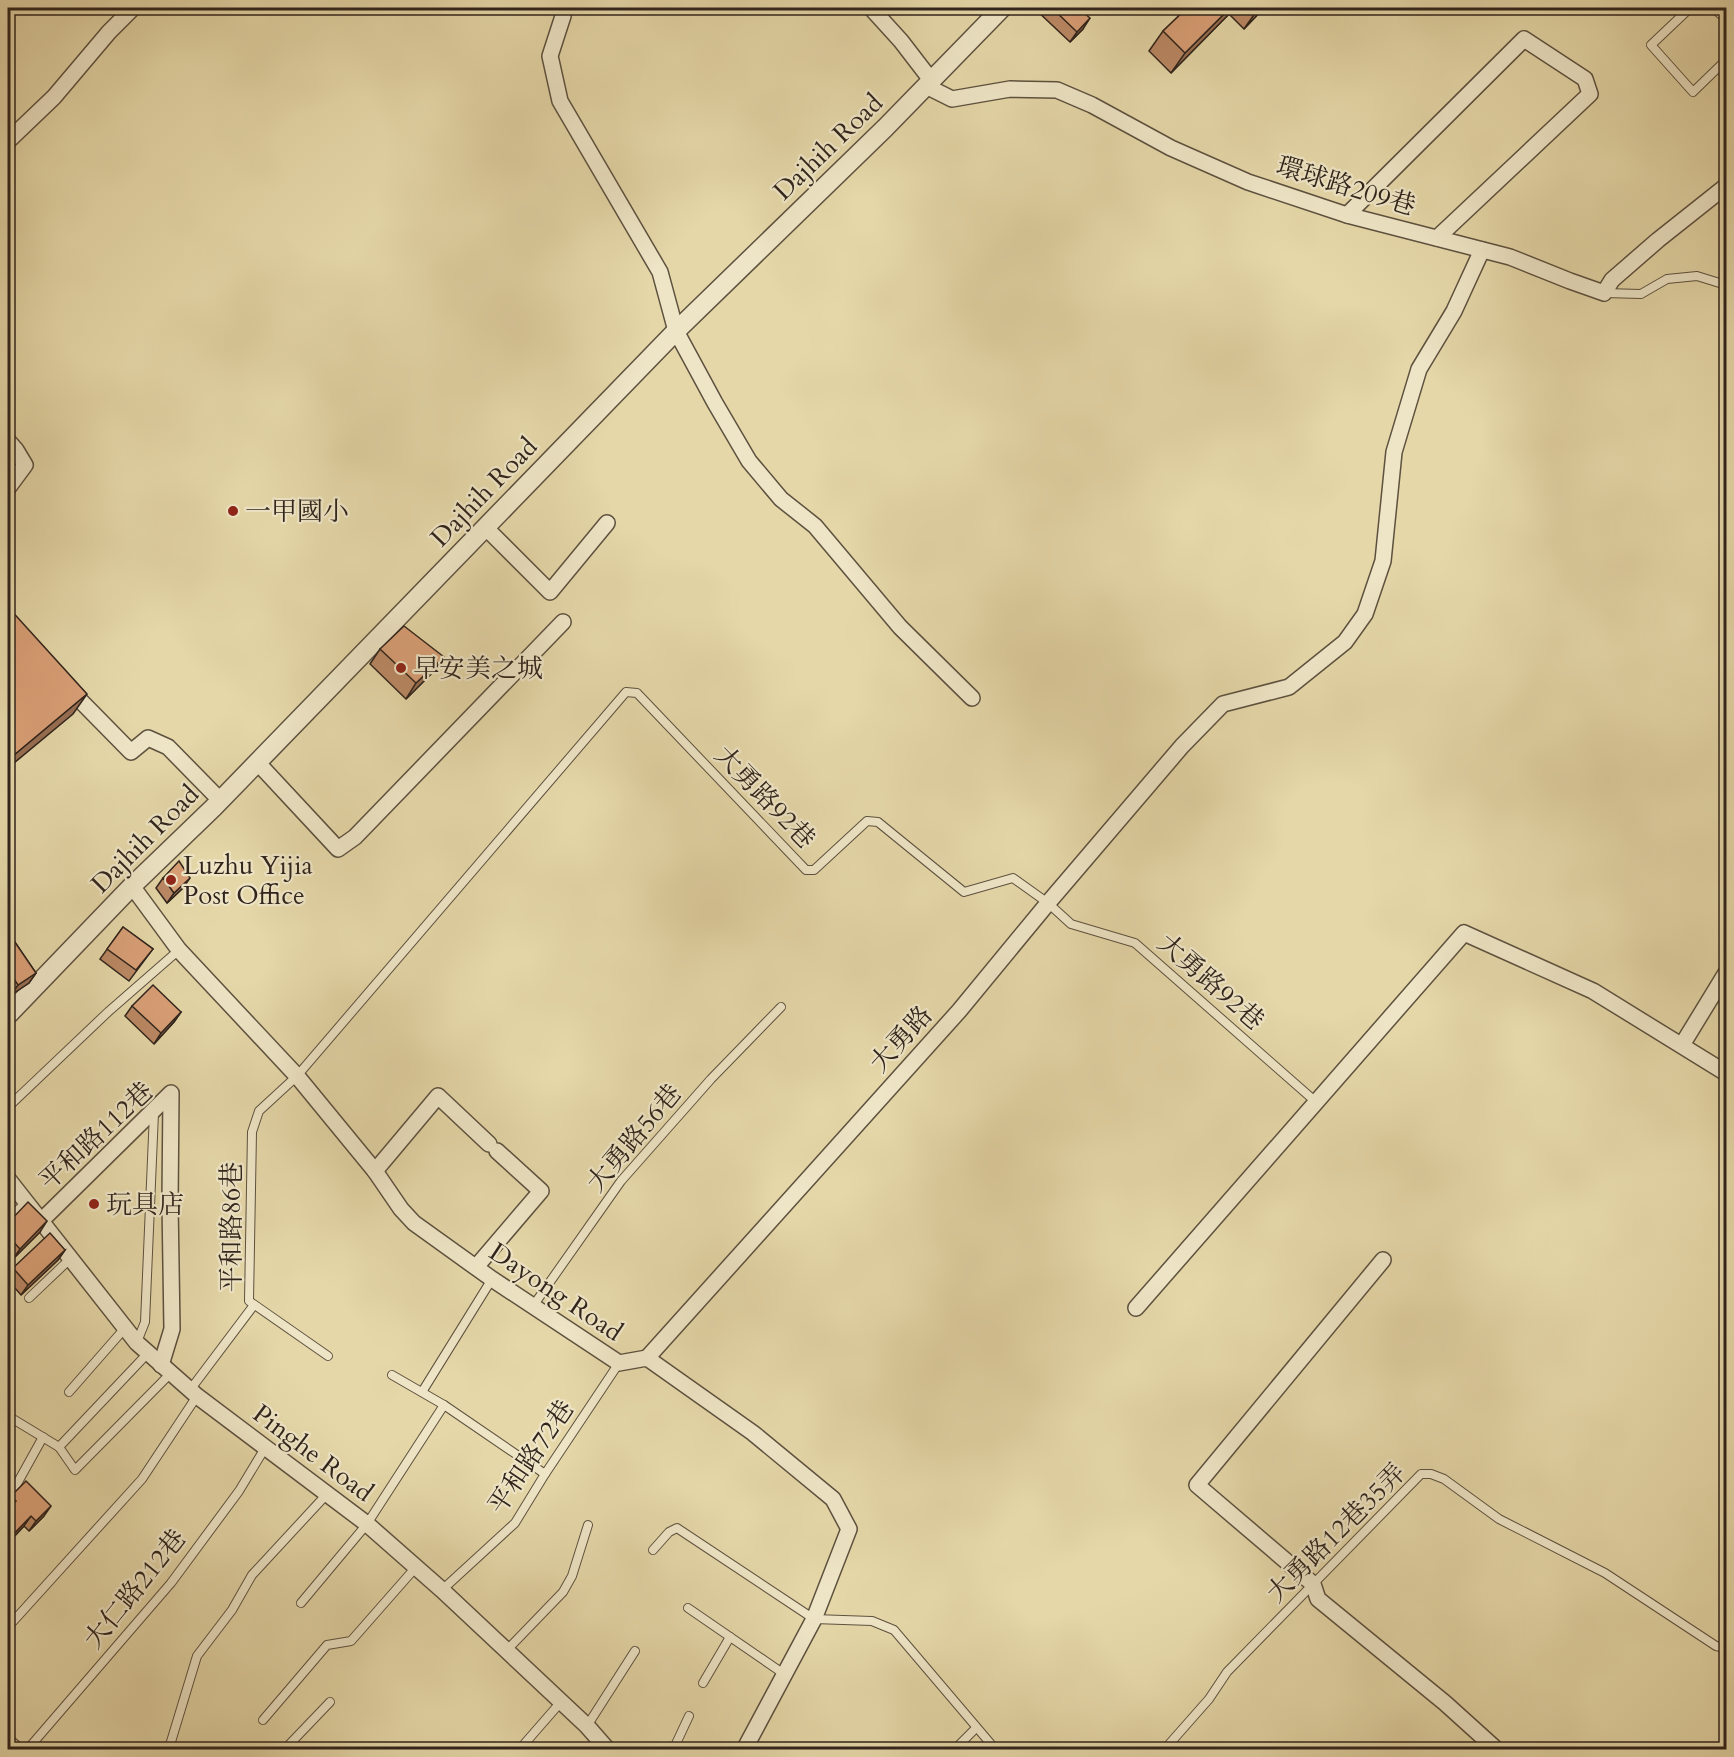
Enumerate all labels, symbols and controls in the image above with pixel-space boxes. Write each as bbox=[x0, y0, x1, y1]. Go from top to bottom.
street label: Dajhih Road bbox=[766, 86, 891, 208]
street label: 環球路209巷 bbox=[1272, 148, 1420, 224]
street label: Dajhih Road bbox=[423, 429, 545, 554]
place label: 一甲國小 bbox=[245, 494, 349, 529]
marker: 一甲國小 bbox=[226, 504, 240, 518]
place label: 早安美之城 bbox=[413, 651, 543, 686]
marker: 早安美之城 bbox=[394, 661, 408, 675]
street label: 大勇路92巷 bbox=[707, 738, 823, 856]
street label: Dajhih Road bbox=[83, 777, 207, 901]
place label: Luzhu Yijia Post Office bbox=[183, 848, 313, 913]
marker: Luzhu Yijia Post Office bbox=[164, 873, 178, 887]
street label: 大勇路92巷 bbox=[1150, 926, 1272, 1038]
street label: 大勇路 bbox=[862, 998, 940, 1080]
street label: 平和路112巷 bbox=[31, 1074, 161, 1198]
street label: 大勇路56巷 bbox=[579, 1077, 689, 1199]
street label: 平和路86巷 bbox=[214, 1162, 249, 1292]
place label: 玩具店 bbox=[106, 1187, 184, 1222]
marker: 玩具店 bbox=[87, 1197, 101, 1211]
street label: Dayong Road bbox=[483, 1235, 630, 1350]
street label: 平和路72巷 bbox=[480, 1393, 582, 1521]
street label: Pinghe Road bbox=[246, 1396, 380, 1510]
street label: 大勇路12巷35弄 bbox=[1259, 1456, 1413, 1610]
street label: 大仁路212巷 bbox=[76, 1522, 194, 1656]

